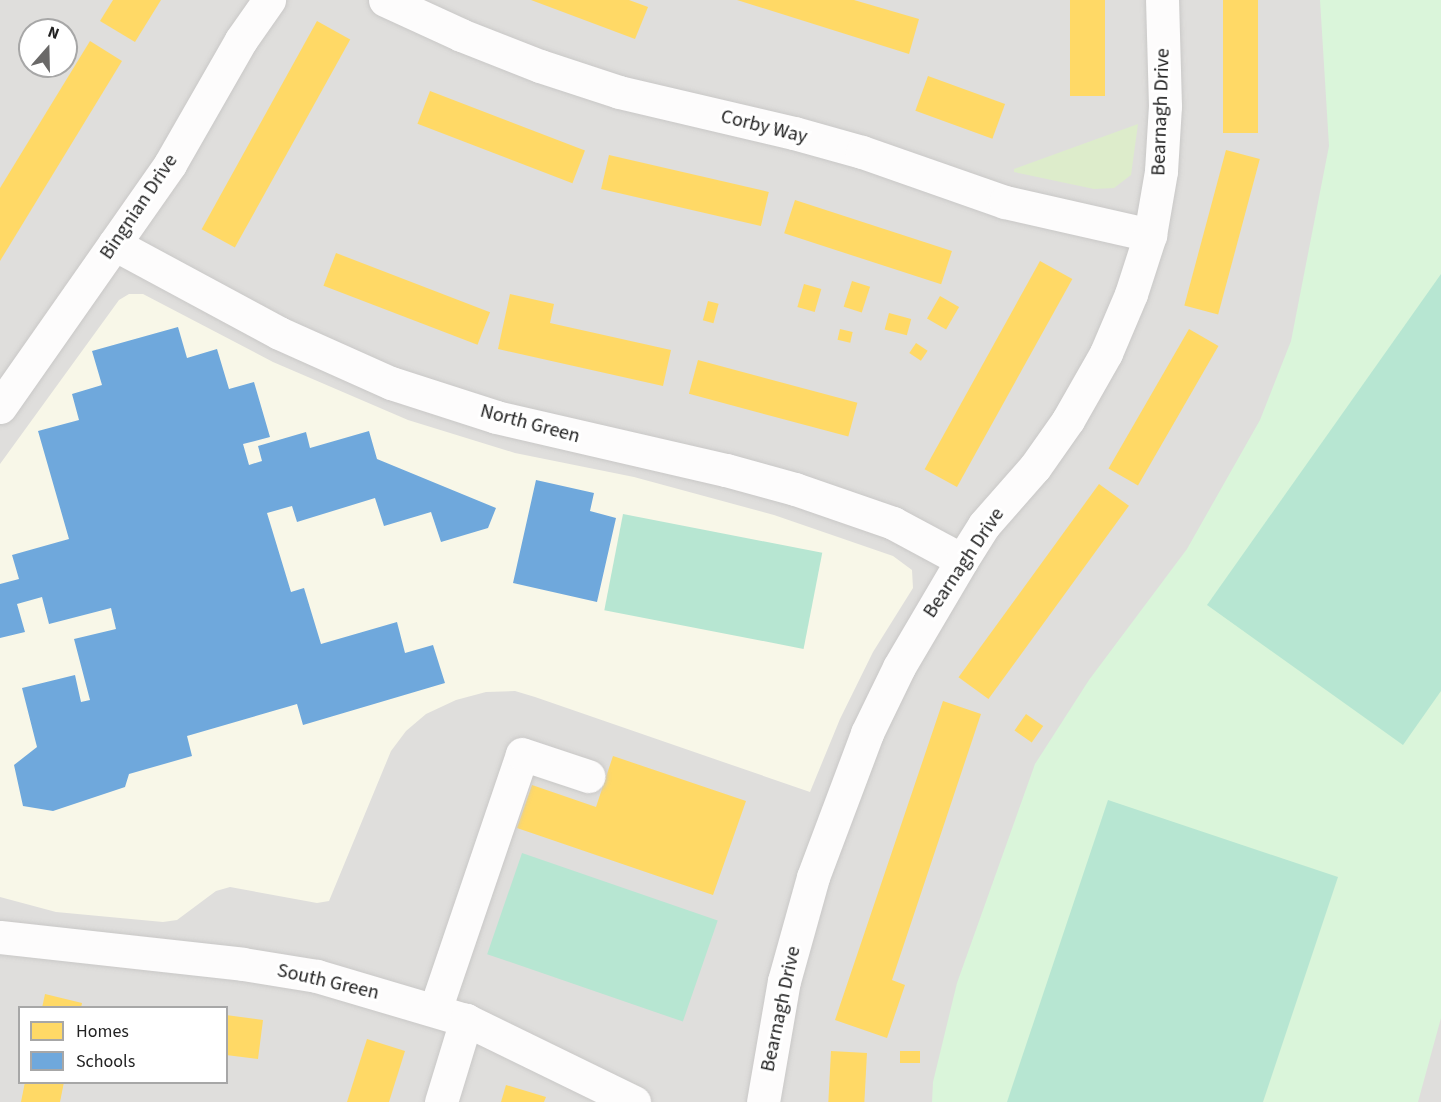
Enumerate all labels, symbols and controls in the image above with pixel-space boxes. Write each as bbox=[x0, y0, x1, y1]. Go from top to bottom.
north arrow bbox=[18, 18, 78, 78]
text: N bbox=[45, 21, 62, 45]
street label: Bearnagh Drive bbox=[1147, 48, 1175, 176]
street label: Corby Way bbox=[718, 105, 810, 149]
street label: Bingnian Drive bbox=[95, 150, 183, 264]
street label: North Green bbox=[478, 399, 582, 449]
street label: Bearnagh Drive bbox=[918, 503, 1010, 623]
street label: Bearnagh Drive bbox=[756, 944, 806, 1074]
street label: South Green bbox=[275, 959, 381, 1005]
legend bbox=[18, 1006, 228, 1084]
text: Homes bbox=[76, 1019, 129, 1044]
text: Schools bbox=[76, 1049, 135, 1074]

